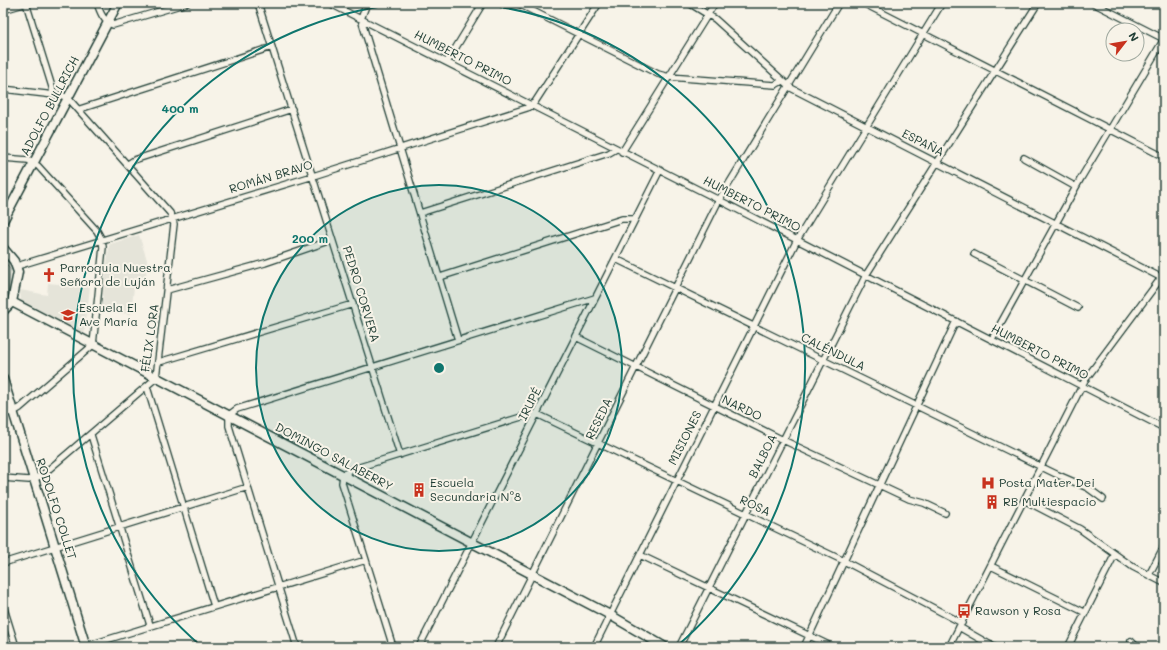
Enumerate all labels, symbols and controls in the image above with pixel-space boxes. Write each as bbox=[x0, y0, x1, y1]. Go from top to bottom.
north arrow bbox=[1105, 22, 1145, 62]
street label: HUMBERTO PRIMO bbox=[412, 26, 515, 89]
text: N bbox=[1125, 29, 1143, 44]
street label: ADOLFO BULLRICH bbox=[16, 53, 82, 158]
text: 400 m bbox=[162, 100, 198, 116]
street label: ESPAÑA bbox=[900, 125, 947, 160]
street label: ROMÁN BRAVO bbox=[227, 156, 314, 196]
street label: HUMBERTO PRIMO bbox=[701, 172, 804, 235]
text: 200 m bbox=[292, 230, 328, 246]
street label: PEDRO CORVERA bbox=[340, 244, 384, 344]
place label: Parroquia Nuestra Señora de Luján bbox=[60, 259, 171, 289]
church icon: Parroquia Nuestra Señora de Luján bbox=[41, 267, 57, 283]
place label: Escuela El Ave María bbox=[79, 299, 138, 329]
street label: FÉLIX LORA bbox=[136, 303, 162, 373]
school or university icon: Escuela El Ave María bbox=[60, 307, 76, 323]
street label: HUMBERTO PRIMO bbox=[989, 320, 1092, 383]
street label: CALÉNDULA bbox=[799, 329, 868, 374]
centre of rings bbox=[432, 361, 446, 375]
street label: IRUPÉ bbox=[514, 384, 544, 423]
street label: NARDO bbox=[720, 391, 765, 424]
street label: RESEDA bbox=[581, 395, 615, 442]
street label: MISIONES bbox=[664, 407, 705, 467]
street label: DOMINGO SALABERRY bbox=[273, 418, 396, 494]
street label: BALBOA bbox=[744, 431, 780, 480]
street label: RODOLFO COLLET bbox=[33, 456, 81, 562]
place label: Escuela Secundaria N°8 bbox=[430, 474, 521, 504]
place label: Posta Mater Dei bbox=[999, 474, 1095, 490]
hospital icon: Posta Mater Dei bbox=[980, 475, 996, 491]
building icon: Escuela Secundaria N°8 bbox=[411, 482, 427, 498]
street label: ROSA bbox=[737, 491, 773, 519]
place label: RB Multiespacio bbox=[1003, 493, 1096, 509]
building icon: RB Multiespacio bbox=[984, 494, 1000, 510]
place label: Rawson y Rosa bbox=[975, 602, 1061, 618]
bus stop icon: Rawson y Rosa bbox=[956, 603, 972, 619]

